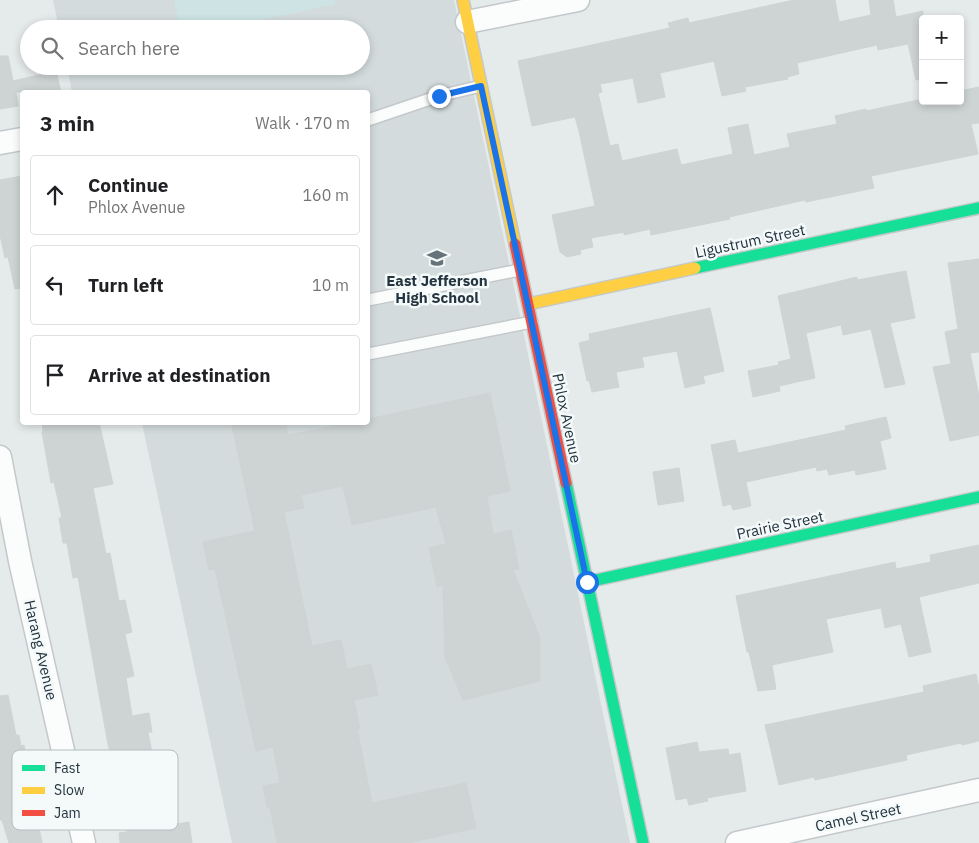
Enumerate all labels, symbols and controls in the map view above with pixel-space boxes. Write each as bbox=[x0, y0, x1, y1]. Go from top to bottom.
map controls bbox=[919, 15, 964, 105]
button: + bbox=[919, 15, 964, 60]
search box bbox=[20, 20, 370, 75]
icon: search bbox=[38, 34, 66, 62]
text: Search here bbox=[78, 36, 180, 60]
button: − bbox=[919, 60, 964, 105]
route end bbox=[428, 85, 451, 108]
text: 3 min bbox=[40, 109, 95, 137]
text: Walk · 170 m bbox=[255, 113, 350, 133]
text: Continue bbox=[88, 173, 168, 197]
icon: ahead bbox=[41, 181, 69, 209]
text: 160 m bbox=[302, 185, 349, 205]
text: Phlox Avenue bbox=[88, 197, 185, 217]
street label: Ligustrum Street bbox=[693, 220, 807, 262]
school or university icon: East Jefferson High School bbox=[426, 247, 448, 269]
icon: left bbox=[41, 271, 69, 299]
place label: East Jefferson High School bbox=[386, 271, 488, 307]
text: Turn left bbox=[88, 273, 164, 297]
text: 10 m bbox=[312, 275, 349, 295]
icon: arrive bbox=[41, 361, 69, 389]
text: Arrive at destination bbox=[88, 363, 271, 387]
street label: Phlox Avenue bbox=[548, 371, 586, 465]
street label: Prairie Street bbox=[735, 507, 825, 543]
route start bbox=[576, 571, 599, 594]
street label: Harang Avenue bbox=[20, 598, 62, 702]
legend bbox=[12, 750, 178, 830]
text: Fast bbox=[54, 759, 80, 777]
text: Slow bbox=[54, 781, 85, 799]
street label: Camel Street bbox=[813, 799, 903, 835]
text: Jam bbox=[54, 804, 81, 822]

